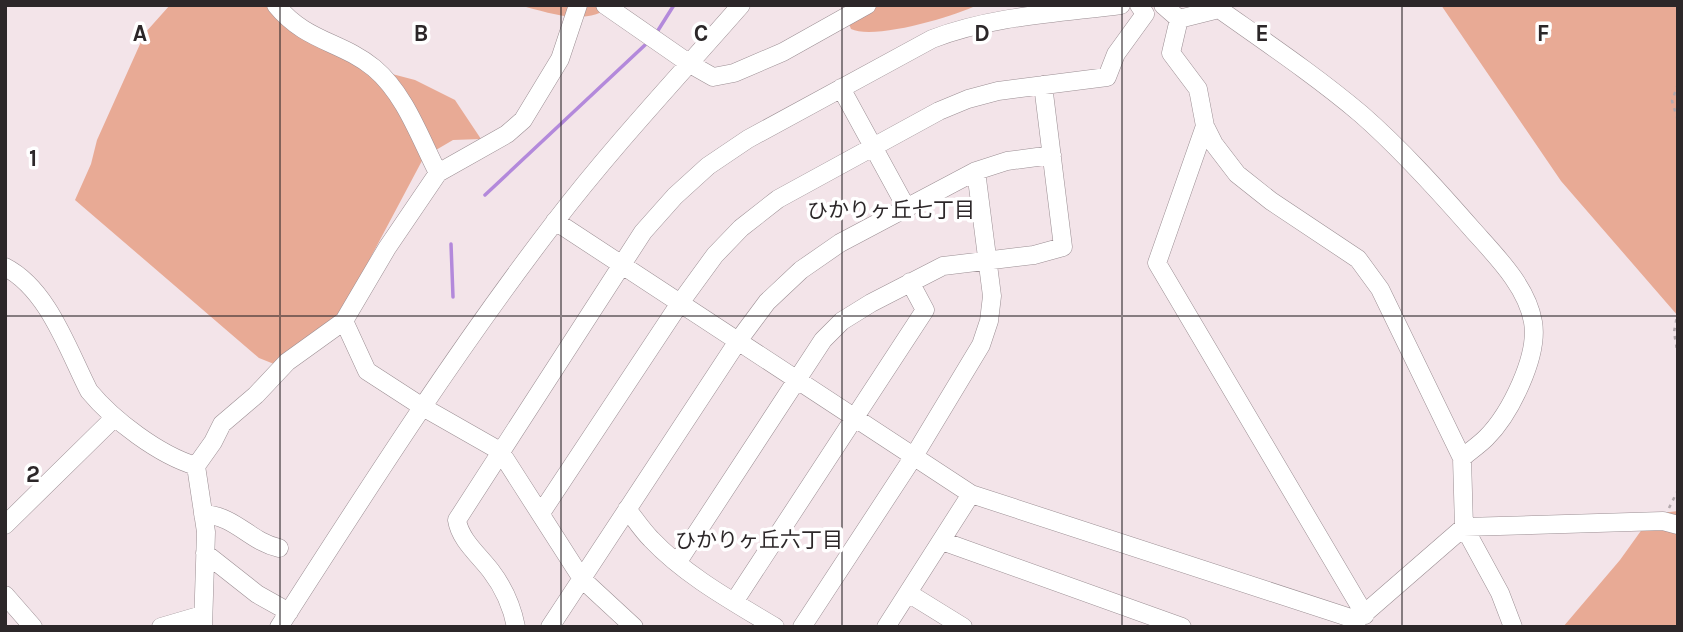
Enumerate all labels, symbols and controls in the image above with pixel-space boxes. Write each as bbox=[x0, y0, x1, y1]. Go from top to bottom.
text: A bbox=[133, 20, 147, 47]
text: B bbox=[414, 20, 428, 47]
text: C bbox=[694, 20, 708, 47]
text: D bbox=[974, 20, 990, 47]
text: E bbox=[1255, 20, 1269, 47]
text: F bbox=[1537, 20, 1549, 47]
text: 1 bbox=[29, 145, 37, 172]
district label: ひかりヶ丘七丁目 bbox=[807, 198, 975, 222]
text: 2 bbox=[26, 461, 40, 488]
district label: ひかりヶ丘六丁目 bbox=[675, 528, 843, 552]

